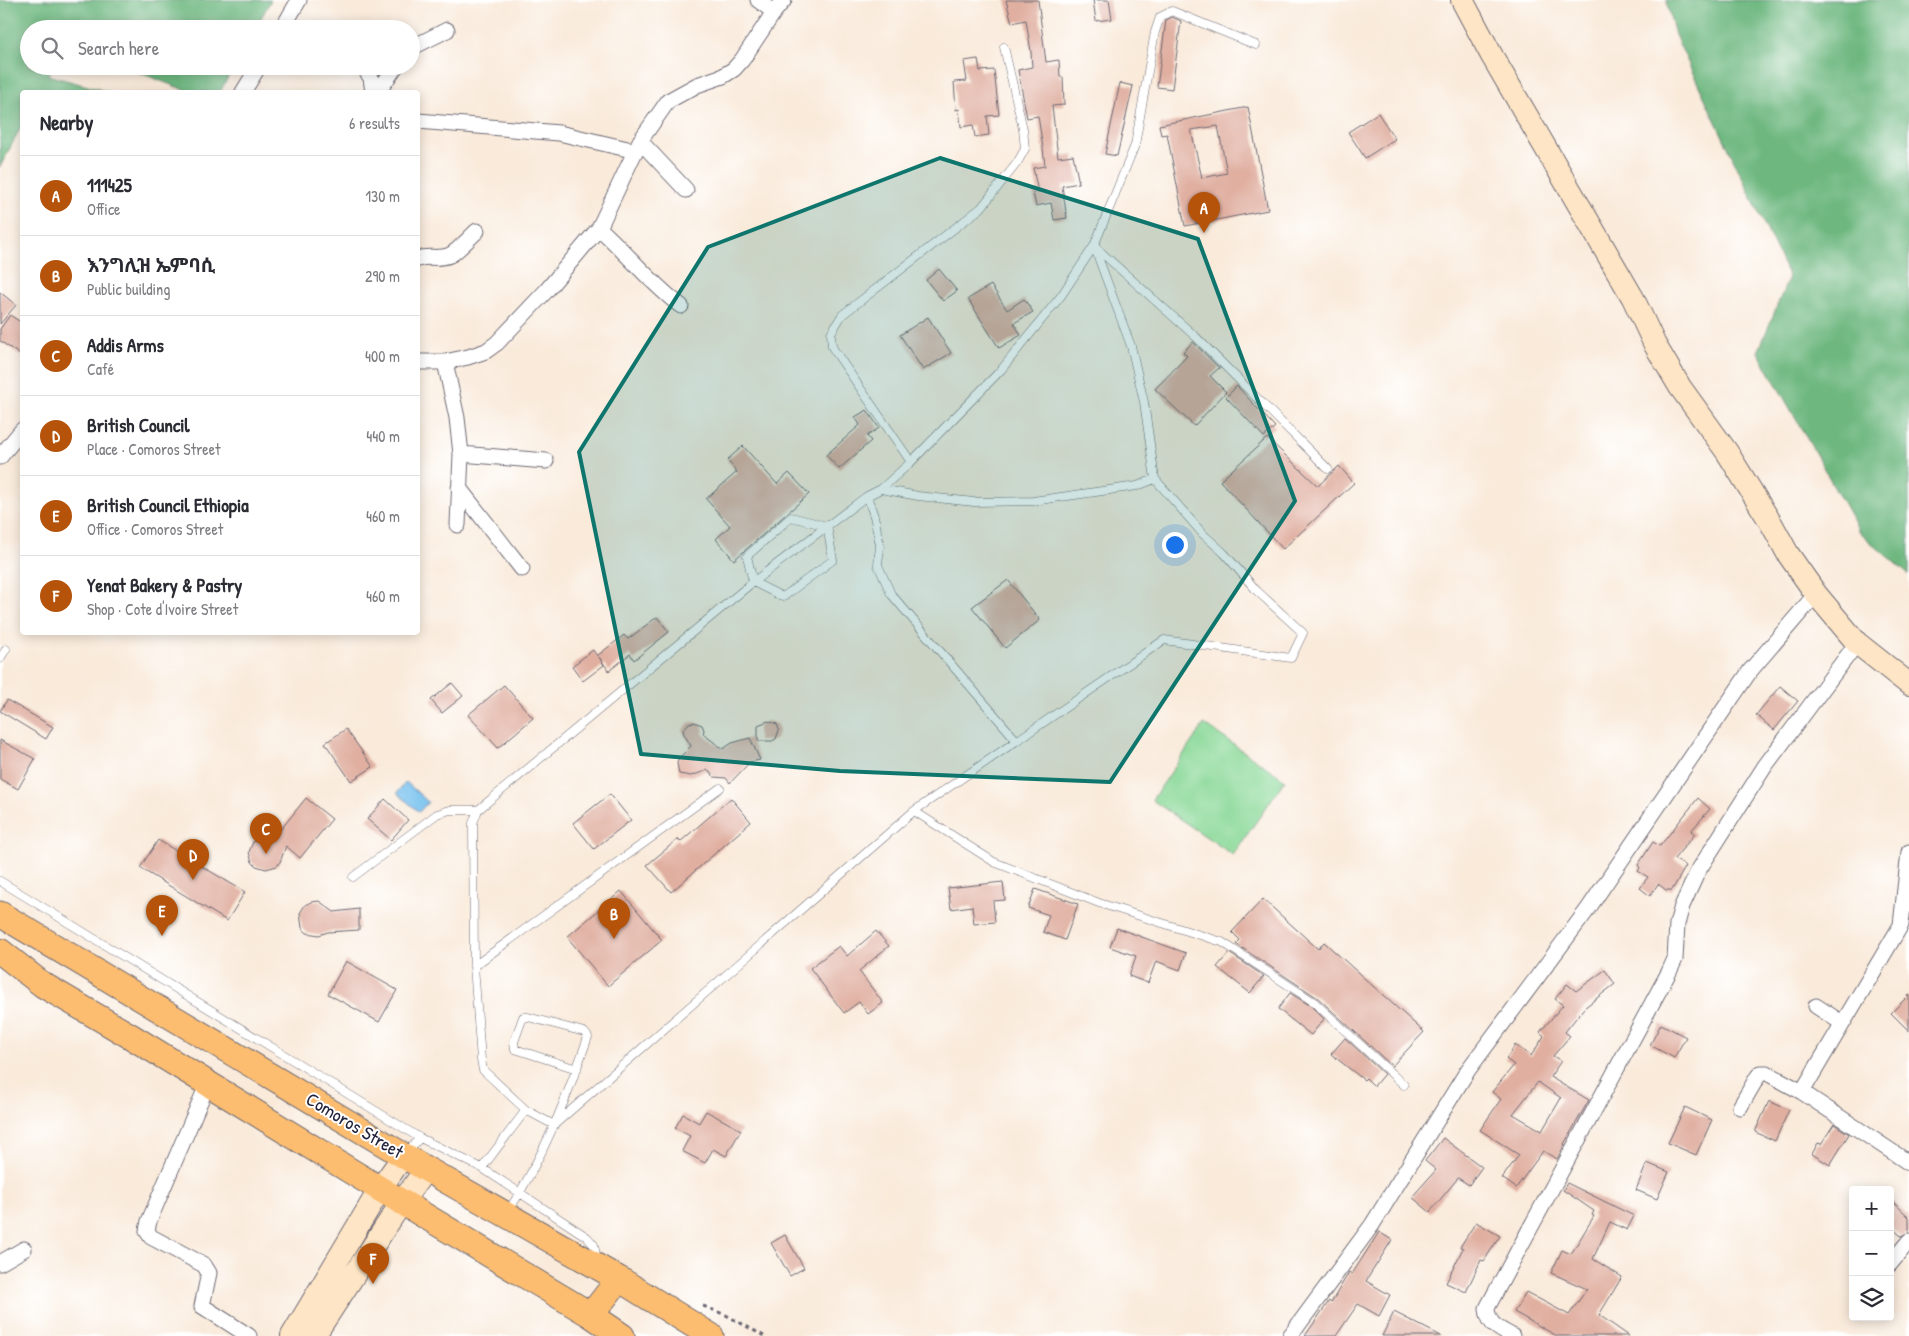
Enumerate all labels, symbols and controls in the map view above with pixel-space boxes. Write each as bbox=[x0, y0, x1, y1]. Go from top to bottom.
search box bbox=[20, 20, 420, 75]
icon: search bbox=[38, 34, 66, 62]
text: Search here bbox=[78, 35, 159, 61]
text: Nearby bbox=[40, 108, 93, 137]
text: 6 results bbox=[349, 112, 400, 134]
text: 111425 bbox=[87, 172, 132, 198]
text: A bbox=[52, 185, 60, 207]
text: 130 m bbox=[365, 185, 400, 207]
pin: A bbox=[1188, 192, 1220, 233]
text: Office bbox=[87, 198, 120, 220]
text: እንግሊዝ ኤምባሲ bbox=[87, 252, 215, 278]
text: B bbox=[52, 265, 60, 287]
text: 290 m bbox=[365, 265, 400, 287]
text: Public building bbox=[87, 278, 170, 300]
text: Addis Arms bbox=[87, 332, 164, 358]
text: C bbox=[52, 345, 60, 367]
text: 400 m bbox=[365, 345, 400, 367]
text: Café bbox=[87, 358, 114, 380]
text: British Council bbox=[87, 412, 190, 438]
text: D bbox=[52, 425, 60, 447]
text: 440 m bbox=[366, 425, 400, 447]
text: Place · Comoros Street bbox=[87, 438, 221, 460]
text: British Council Ethiopia bbox=[87, 492, 249, 518]
text: E bbox=[52, 505, 60, 527]
text: 460 m bbox=[366, 505, 400, 527]
text: Office · Comoros Street bbox=[87, 518, 223, 540]
your location bbox=[1162, 532, 1188, 558]
text: Yenat Bakery & Pastry bbox=[87, 572, 242, 598]
text: F bbox=[53, 585, 59, 607]
text: 460 m bbox=[366, 585, 400, 607]
text: Shop · Cote d'Ivoire Street bbox=[87, 598, 238, 620]
pin: C bbox=[250, 813, 282, 854]
pin: D bbox=[177, 839, 209, 880]
pin: E bbox=[146, 895, 178, 936]
pin: B bbox=[598, 898, 630, 939]
street label: Comoros Street bbox=[301, 1086, 409, 1165]
map controls bbox=[1849, 1186, 1894, 1321]
button: + bbox=[1849, 1186, 1894, 1231]
button: − bbox=[1849, 1231, 1894, 1276]
pin: F bbox=[357, 1243, 389, 1284]
button: layers bbox=[1849, 1276, 1894, 1321]

